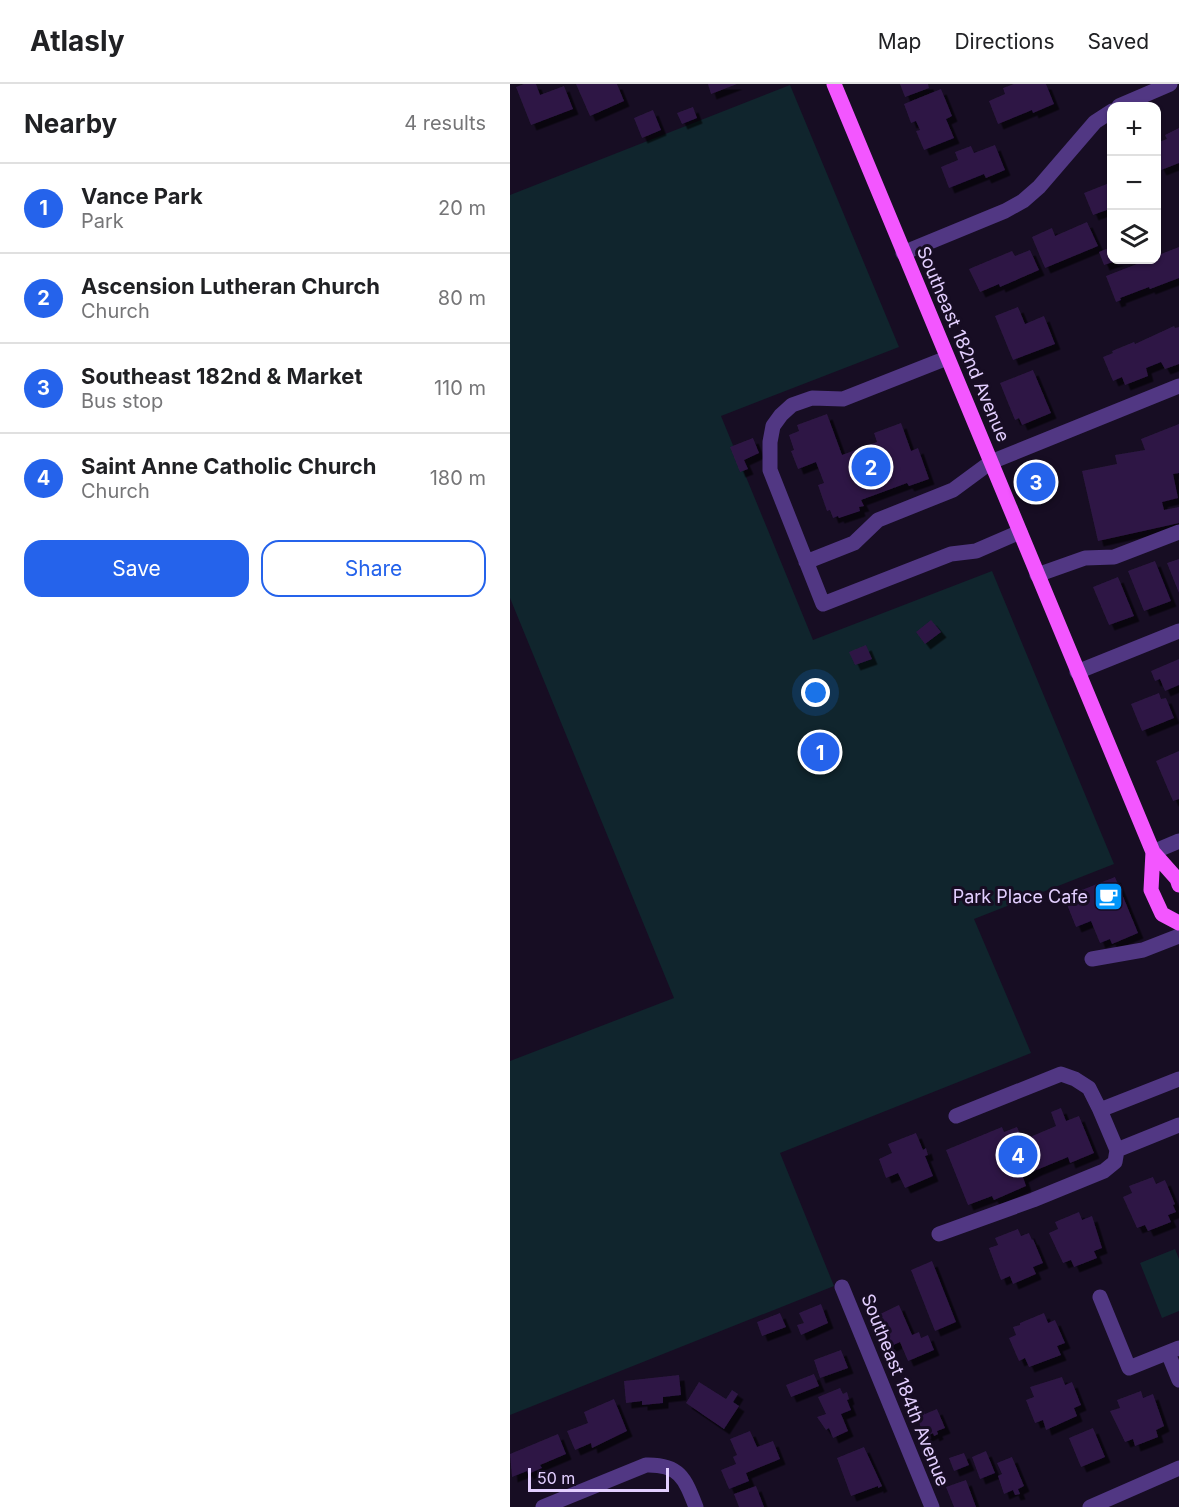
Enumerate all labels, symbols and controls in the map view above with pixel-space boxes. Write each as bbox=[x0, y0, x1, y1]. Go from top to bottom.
text: Atlasly bbox=[30, 24, 125, 58]
text: Map bbox=[878, 29, 921, 54]
text: Directions bbox=[954, 29, 1055, 54]
text: Saved bbox=[1088, 29, 1149, 54]
map controls bbox=[1107, 102, 1161, 264]
button: + bbox=[1107, 102, 1161, 156]
text: Nearby bbox=[24, 108, 117, 139]
text: 4 results bbox=[404, 111, 486, 135]
button: − bbox=[1107, 156, 1161, 210]
text: Vance Park bbox=[81, 183, 203, 209]
text: 1 bbox=[39, 196, 48, 220]
text: 20 m bbox=[438, 196, 486, 220]
text: Park bbox=[81, 209, 124, 233]
button: layers bbox=[1107, 210, 1161, 264]
street label: Southeast 182nd Avenue bbox=[913, 243, 1014, 445]
text: Ascension Lutheran Church bbox=[81, 273, 380, 299]
text: 2 bbox=[37, 286, 50, 310]
text: 80 m bbox=[438, 286, 486, 310]
text: Church bbox=[81, 299, 150, 323]
text: Southeast 182nd & Market bbox=[81, 363, 363, 389]
text: 3 bbox=[37, 376, 50, 400]
text: 110 m bbox=[434, 376, 486, 400]
text: Bus stop bbox=[81, 389, 163, 413]
pin: 2 bbox=[852, 444, 890, 490]
text: Saint Anne Catholic Church bbox=[81, 453, 376, 479]
pin: 3 bbox=[1016, 460, 1056, 504]
text: 4 bbox=[37, 466, 50, 490]
text: 180 m bbox=[430, 466, 486, 490]
text: Church bbox=[81, 479, 150, 503]
button: Save bbox=[24, 540, 249, 597]
button: Share bbox=[261, 540, 486, 597]
your location bbox=[801, 678, 830, 707]
pin: 1 bbox=[800, 730, 840, 774]
cafe icon: Park Place Cafe bbox=[1093, 881, 1125, 913]
place label: Park Place Cafe bbox=[953, 886, 1088, 907]
pin: 4 bbox=[998, 1132, 1038, 1178]
street label: Southeast 184th Avenue bbox=[857, 1291, 954, 1489]
scale bar bbox=[528, 1465, 669, 1492]
text: 50 m bbox=[537, 1468, 575, 1488]

